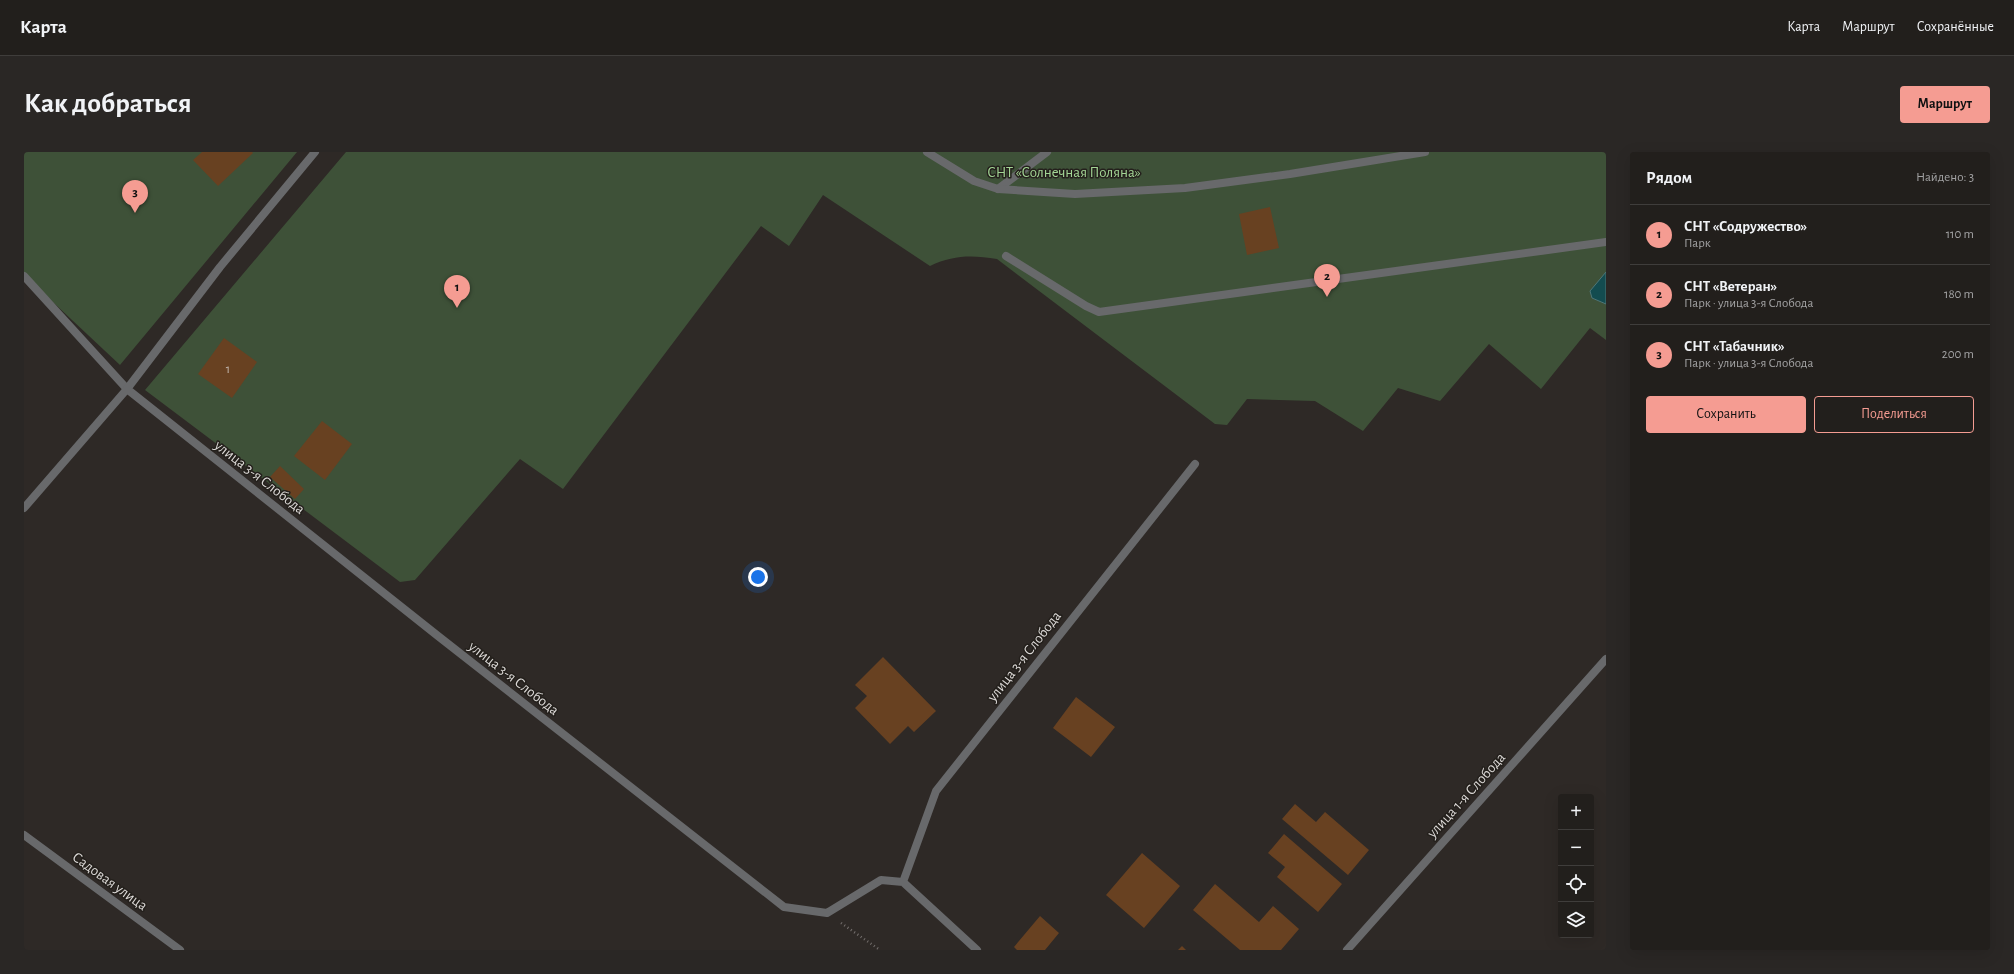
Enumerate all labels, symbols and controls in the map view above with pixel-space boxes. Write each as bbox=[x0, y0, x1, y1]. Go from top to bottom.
text: Карта bbox=[20, 18, 67, 37]
text: Карта bbox=[1787, 20, 1820, 34]
text: Маршрут bbox=[1842, 20, 1895, 34]
text: Сохранённые bbox=[1917, 20, 1994, 34]
button: Маршрут bbox=[1900, 86, 1990, 123]
text: Как добраться bbox=[24, 90, 192, 118]
park label: СНТ «Солнечная Поляна» bbox=[987, 165, 1141, 180]
text: Рядом bbox=[1646, 169, 1692, 186]
text: Найдено: 3 bbox=[1916, 171, 1974, 184]
pin: 3 bbox=[122, 180, 148, 213]
text: СНТ «Содружество» bbox=[1684, 219, 1807, 234]
text: 1 bbox=[1657, 228, 1661, 241]
text: 110 m bbox=[1946, 228, 1974, 241]
text: Парк bbox=[1684, 237, 1711, 250]
pin: 2 bbox=[1314, 264, 1340, 297]
pin: 1 bbox=[444, 275, 470, 308]
text: СНТ «Ветеран» bbox=[1684, 279, 1777, 294]
text: 2 bbox=[1656, 288, 1662, 301]
text: 180 m bbox=[1944, 288, 1974, 301]
text: Парк · улица 3-я Слобода bbox=[1684, 297, 1813, 310]
text: СНТ «Табачник» bbox=[1684, 339, 1785, 354]
text: 3 bbox=[1656, 348, 1662, 361]
text: 200 m bbox=[1942, 348, 1974, 361]
text: Парк · улица 3-я Слобода bbox=[1684, 357, 1813, 370]
house number: 1 bbox=[226, 363, 230, 376]
button: Сохранить bbox=[1646, 396, 1806, 433]
button: Поделиться bbox=[1814, 396, 1974, 433]
street label: улица 3-я Слобода bbox=[211, 437, 308, 517]
your location bbox=[748, 567, 768, 587]
street label: улица 3-я Слобода bbox=[984, 608, 1064, 705]
street label: улица 3-я Слобода bbox=[465, 638, 562, 718]
street label: улица 1-я Слобода bbox=[1424, 750, 1509, 842]
map controls bbox=[1558, 794, 1594, 938]
button: + bbox=[1558, 794, 1594, 830]
button: − bbox=[1558, 830, 1594, 866]
street label: Садовая улица bbox=[69, 849, 150, 914]
button: locate bbox=[1558, 866, 1594, 902]
button: layers bbox=[1558, 902, 1594, 938]

